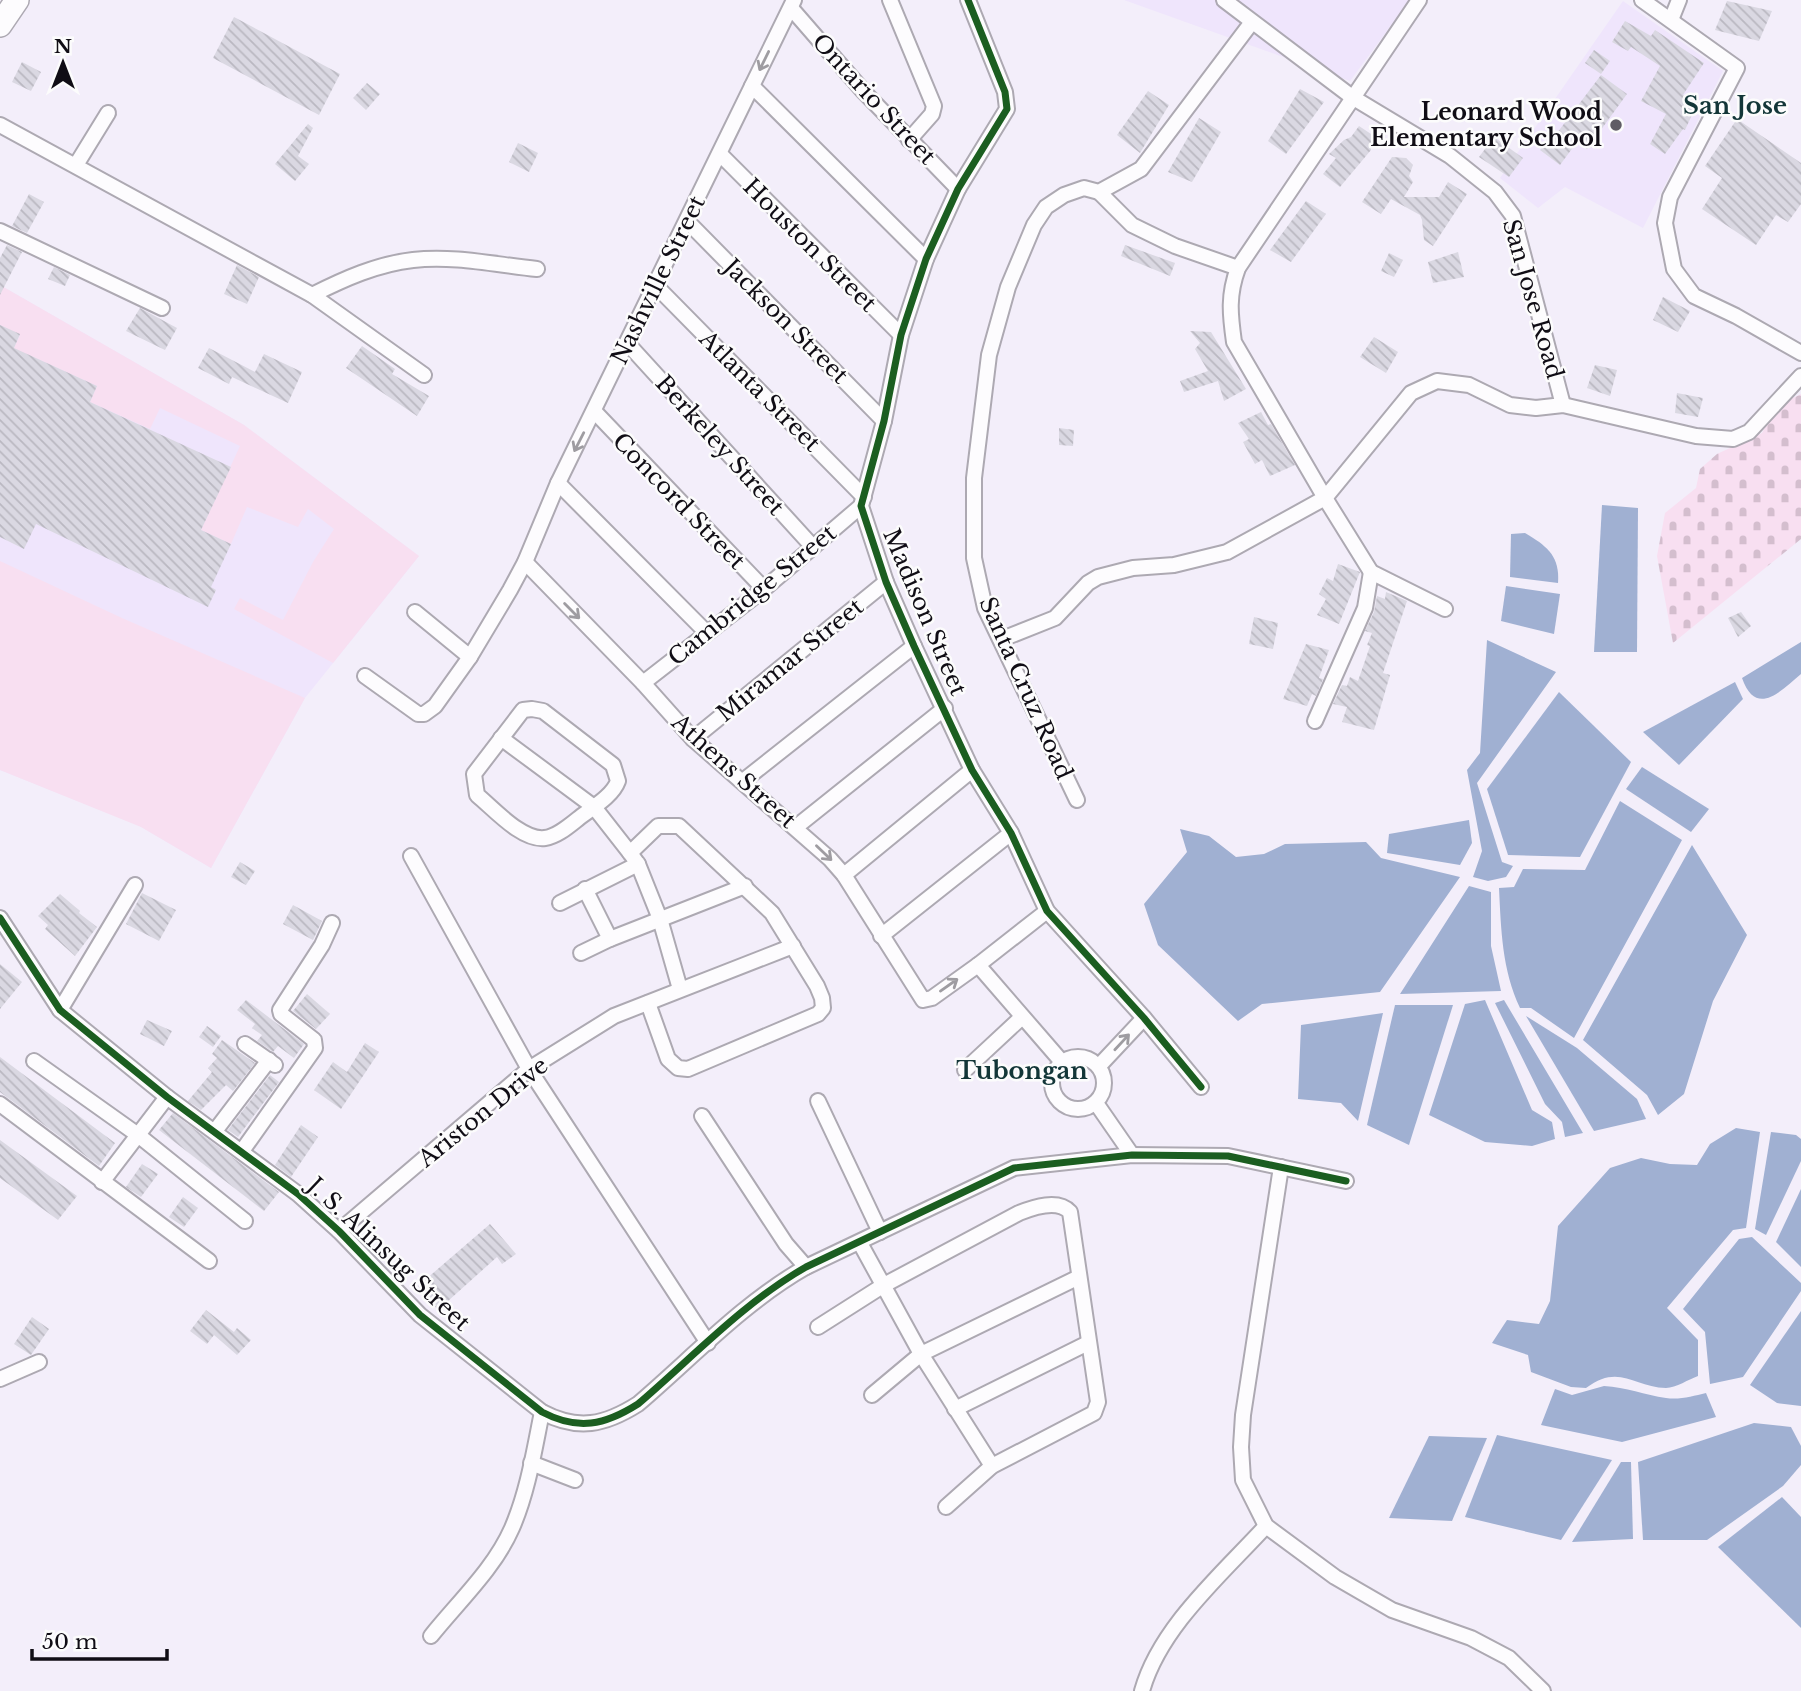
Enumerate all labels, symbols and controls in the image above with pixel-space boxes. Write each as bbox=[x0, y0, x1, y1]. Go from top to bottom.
north arrow bbox=[28, 28, 98, 98]
street label: Ontario Street bbox=[806, 28, 942, 170]
text: N bbox=[54, 35, 72, 58]
one-way arrow bbox=[757, 50, 771, 71]
district label: San Jose bbox=[1683, 91, 1787, 120]
place label: Leonard Wood Elementary School bbox=[1370, 98, 1602, 152]
marker: Leonard Wood Elementary School bbox=[1608, 117, 1624, 133]
street label: Houston Street bbox=[738, 173, 883, 318]
street label: Nashville Street bbox=[605, 191, 711, 369]
street label: San Jose Road bbox=[1497, 216, 1569, 382]
street label: Jackson Street bbox=[716, 251, 854, 389]
street label: Atlanta Street bbox=[693, 324, 826, 457]
street label: Berkeley Street bbox=[650, 369, 790, 521]
street label: Concord Street bbox=[607, 427, 751, 575]
one-way arrow bbox=[572, 431, 585, 452]
street label: Cambridge Street bbox=[662, 519, 842, 671]
street label: Madison Street bbox=[877, 524, 973, 700]
street label: Miramar Street bbox=[711, 592, 869, 728]
street label: Santa Cruz Road bbox=[973, 592, 1079, 784]
one-way arrow bbox=[563, 602, 580, 619]
street label: Athens Street bbox=[665, 707, 802, 834]
one-way arrow bbox=[815, 845, 832, 862]
one-way arrow bbox=[939, 978, 958, 992]
one-way arrow bbox=[1113, 1034, 1130, 1051]
street label: Ariston Drive bbox=[412, 1051, 554, 1174]
district label: Tubongan bbox=[956, 1056, 1088, 1085]
street label: J. S. Alinsug Street bbox=[300, 1169, 476, 1337]
scale bar bbox=[32, 1618, 166, 1662]
text: 50 m bbox=[42, 1629, 98, 1655]

